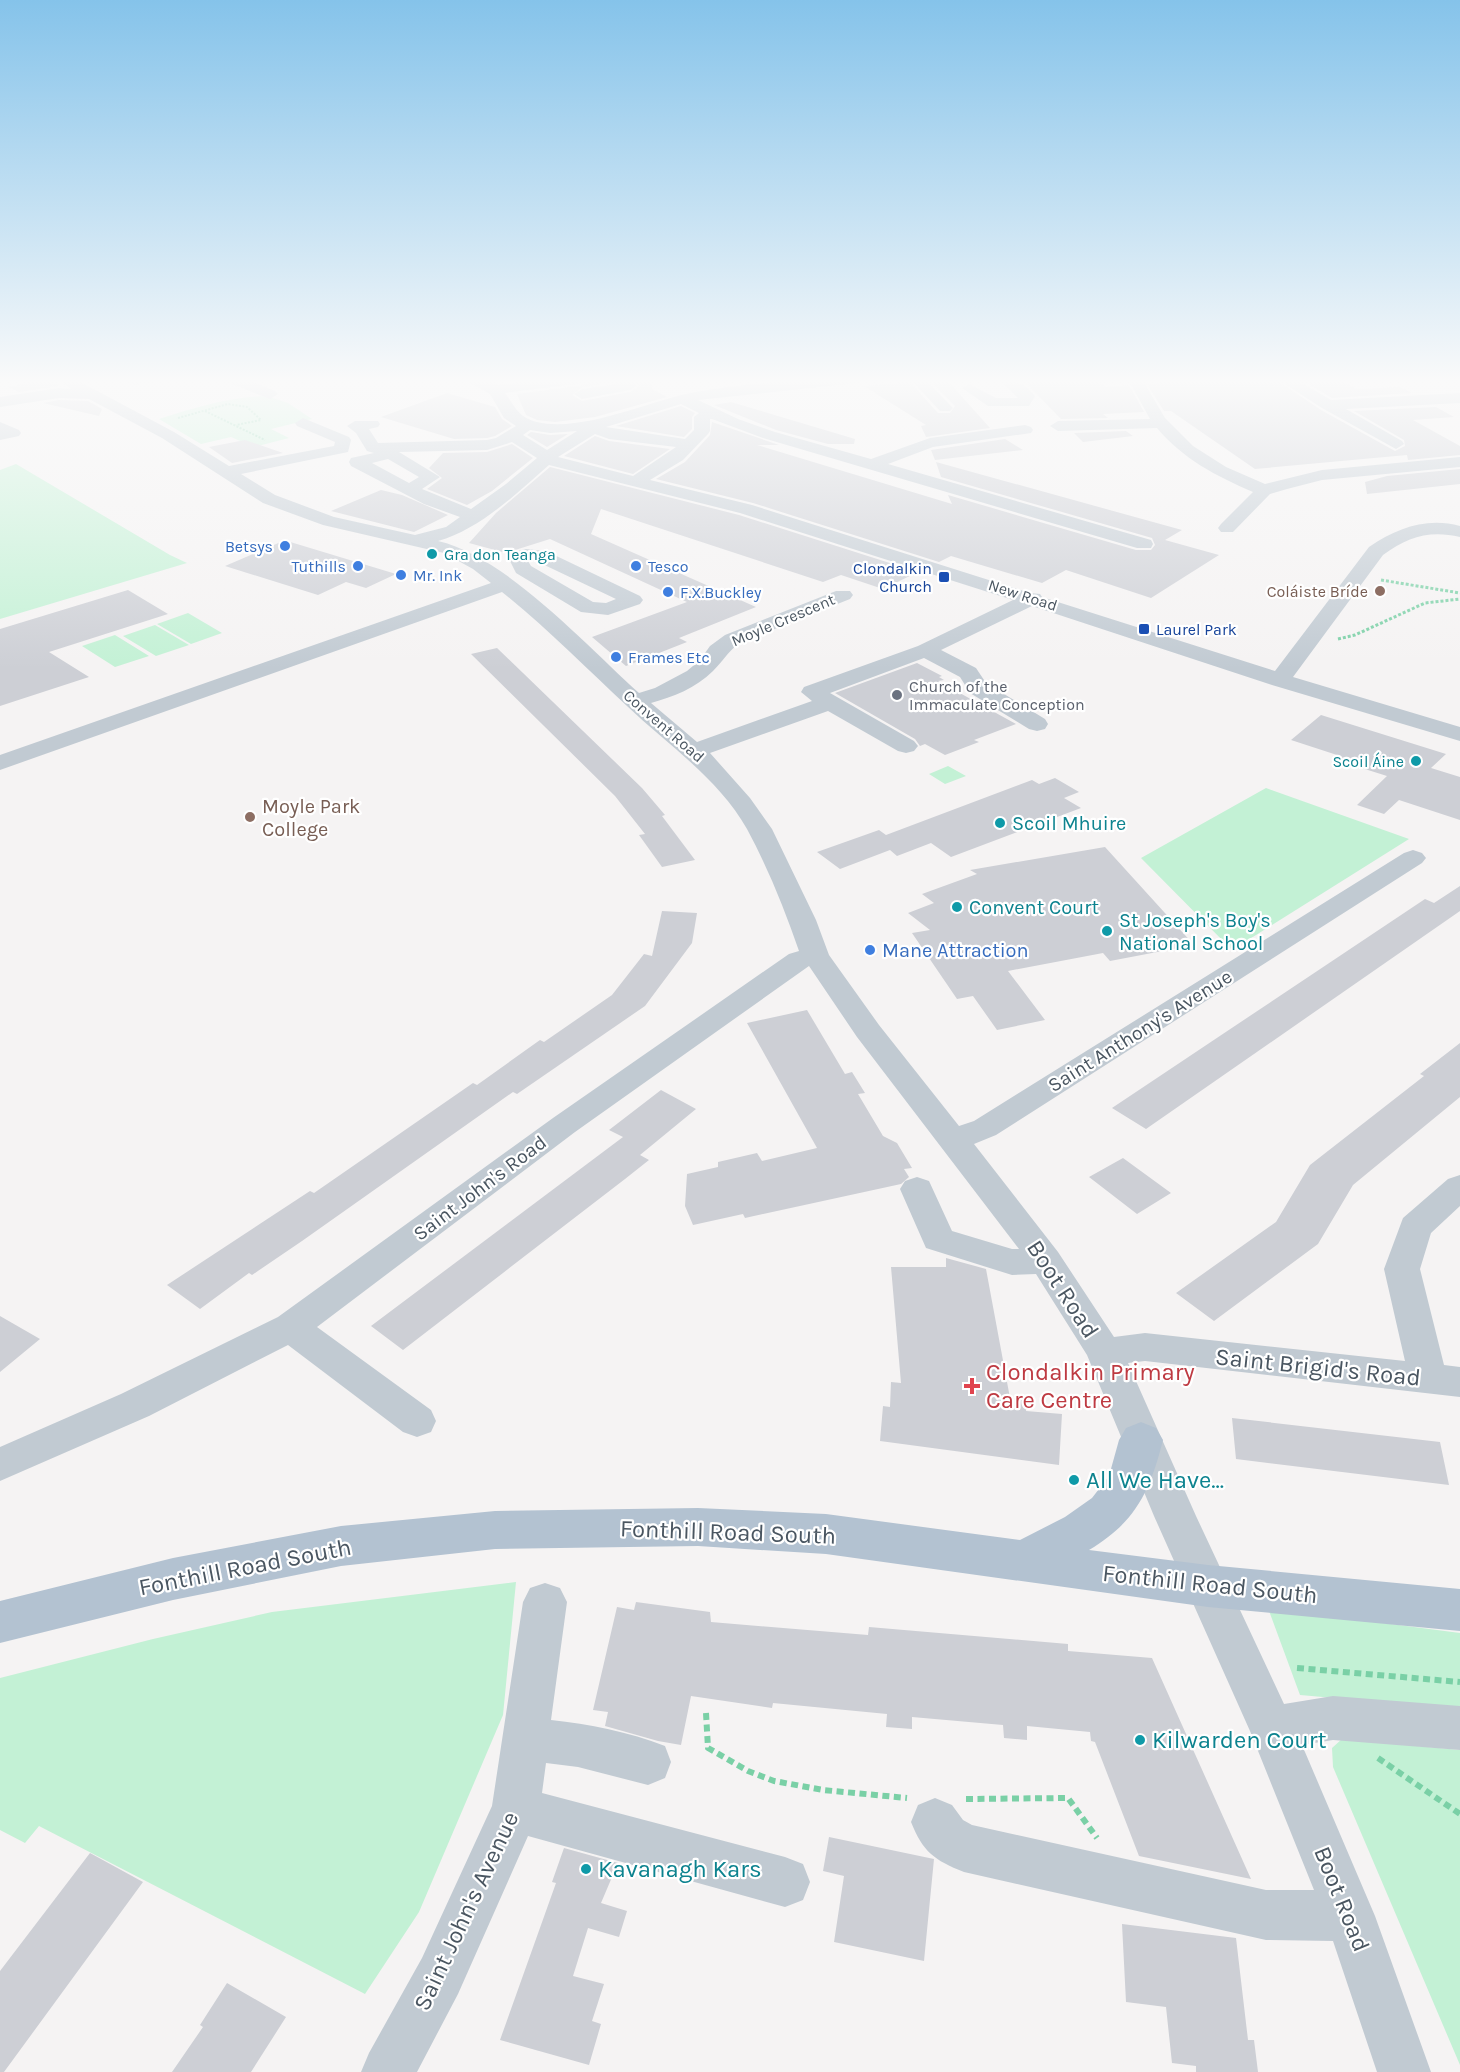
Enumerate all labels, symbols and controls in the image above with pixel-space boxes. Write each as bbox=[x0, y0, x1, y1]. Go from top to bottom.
place label: Betsys bbox=[225, 537, 273, 556]
marker: Betsys bbox=[278, 539, 292, 553]
place label: Gra don Teanga bbox=[444, 545, 556, 564]
marker: Gra don Teanga bbox=[425, 547, 439, 561]
place label: Tuthills bbox=[292, 557, 346, 576]
place label: Tesco bbox=[648, 557, 688, 576]
marker: Tuthills bbox=[351, 559, 365, 573]
marker: Tesco bbox=[629, 559, 643, 573]
place label: Clondalkin Church bbox=[853, 559, 932, 596]
place label: Mr. Ink bbox=[413, 566, 462, 585]
marker: Mr. Ink bbox=[394, 568, 408, 582]
marker: Clondalkin Church bbox=[937, 570, 951, 584]
street label: New Road bbox=[986, 575, 1060, 615]
place label: Coláiste Bríde bbox=[1267, 582, 1368, 601]
place label: F.X.Buckley bbox=[680, 583, 762, 602]
marker: Coláiste Bríde bbox=[1373, 584, 1387, 598]
marker: F.X.Buckley bbox=[661, 585, 675, 599]
street label: Moyle Crescent bbox=[728, 590, 838, 650]
place label: Laurel Park bbox=[1156, 620, 1237, 639]
marker: Laurel Park bbox=[1137, 622, 1151, 636]
place label: Frames Etc bbox=[628, 648, 710, 667]
marker: Frames Etc bbox=[609, 650, 623, 664]
place label: Church of the Immaculate Conception bbox=[909, 677, 1085, 714]
street label: Convent Road bbox=[620, 686, 708, 766]
marker: Church of the Immaculate Conception bbox=[890, 688, 904, 702]
place label: Scoil Áine bbox=[1332, 752, 1404, 771]
marker: Scoil Áine bbox=[1409, 754, 1423, 768]
place label: Moyle Park College bbox=[262, 795, 360, 841]
marker: Moyle Park College bbox=[243, 810, 257, 824]
place label: Scoil Mhuire bbox=[1012, 812, 1126, 835]
marker: Scoil Mhuire bbox=[993, 816, 1007, 830]
place label: Convent Court bbox=[969, 896, 1099, 919]
marker: Convent Court bbox=[950, 900, 964, 914]
place label: St Joseph's Boy's National School bbox=[1119, 909, 1271, 955]
marker: St Joseph's Boy's National School bbox=[1100, 924, 1114, 938]
place label: Mane Attraction bbox=[882, 939, 1029, 962]
marker: Mane Attraction bbox=[863, 943, 877, 957]
street label: Saint Anthony's Avenue bbox=[1044, 965, 1236, 1097]
street label: Saint John's Road bbox=[409, 1131, 551, 1245]
street label: Boot Road bbox=[1021, 1235, 1105, 1343]
street label: Saint Brigid's Road bbox=[1214, 1342, 1422, 1392]
place label: Clondalkin Primary Care Centre bbox=[986, 1358, 1195, 1414]
marker: Clondalkin Primary Care Centre bbox=[963, 1377, 981, 1395]
place label: All We Have... bbox=[1086, 1466, 1224, 1494]
marker: All We Have... bbox=[1067, 1473, 1081, 1487]
street label: Fonthill Road South bbox=[620, 1514, 836, 1550]
street label: Fonthill Road South bbox=[136, 1533, 354, 1601]
street label: Fonthill Road South bbox=[1101, 1559, 1319, 1609]
place label: Kilwarden Court bbox=[1152, 1726, 1327, 1754]
marker: Kilwarden Court bbox=[1133, 1733, 1147, 1747]
street label: Saint John's Avenue bbox=[408, 1807, 524, 2015]
street label: Boot Road bbox=[1308, 1842, 1376, 1956]
place label: Kavanagh Kars bbox=[598, 1855, 762, 1883]
marker: Kavanagh Kars bbox=[579, 1862, 593, 1876]

